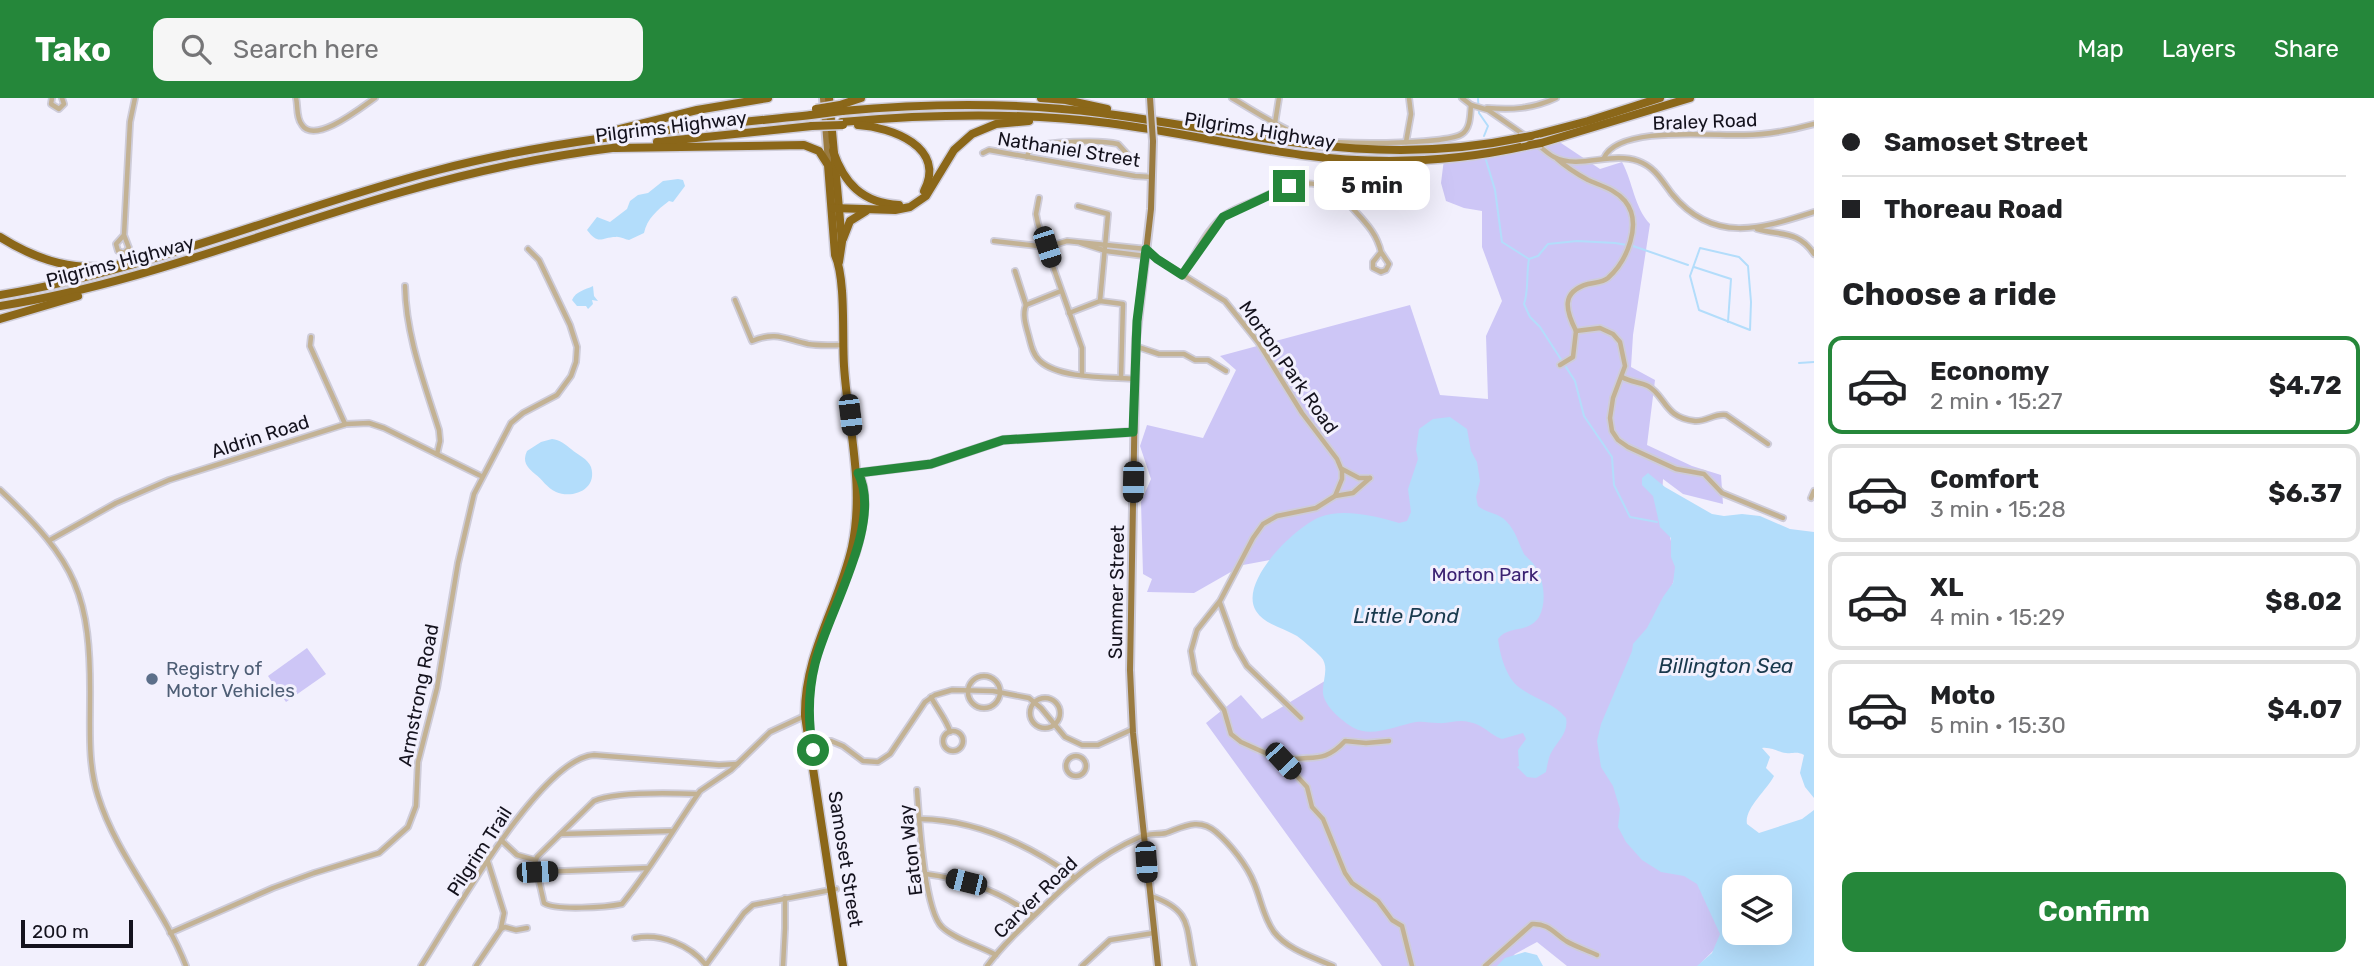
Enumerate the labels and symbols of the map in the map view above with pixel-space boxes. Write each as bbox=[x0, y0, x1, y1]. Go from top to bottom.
street label: Pilgrims Highway bbox=[594, 106, 748, 147]
street label: Pilgrims Highway bbox=[1183, 107, 1337, 154]
street label: Braley Road bbox=[1652, 108, 1758, 135]
street label: Nathaniel Street bbox=[996, 127, 1142, 172]
callout: 5 min bbox=[1314, 162, 1429, 210]
route end bbox=[1273, 170, 1305, 202]
car bbox=[1031, 224, 1064, 270]
street label: Pilgrims Highway bbox=[44, 231, 197, 292]
street label: Morton Park Road bbox=[1234, 296, 1343, 438]
car bbox=[838, 393, 863, 437]
street label: Aldrin Road bbox=[208, 410, 312, 463]
car bbox=[1123, 461, 1144, 503]
street label: Summer Street bbox=[1104, 524, 1129, 659]
park label: Morton Park bbox=[1431, 563, 1539, 586]
water label: Little Pond bbox=[1353, 603, 1459, 628]
street label: Armstrong Road bbox=[393, 622, 444, 768]
water label: Billington Sea bbox=[1659, 653, 1793, 678]
place label: Registry of Motor Vehicles bbox=[166, 657, 295, 702]
marker: Registry of Motor Vehicles bbox=[144, 671, 160, 687]
route start bbox=[797, 734, 829, 766]
car bbox=[1261, 738, 1306, 784]
street label: Samoset Street bbox=[823, 789, 868, 929]
street label: Pilgrim Trail bbox=[442, 802, 517, 900]
street label: Eaton Way bbox=[893, 803, 927, 897]
car bbox=[1135, 840, 1158, 884]
street label: Carver Road bbox=[989, 852, 1082, 943]
car bbox=[516, 861, 559, 883]
car bbox=[944, 867, 989, 897]
scale bar bbox=[21, 917, 133, 949]

